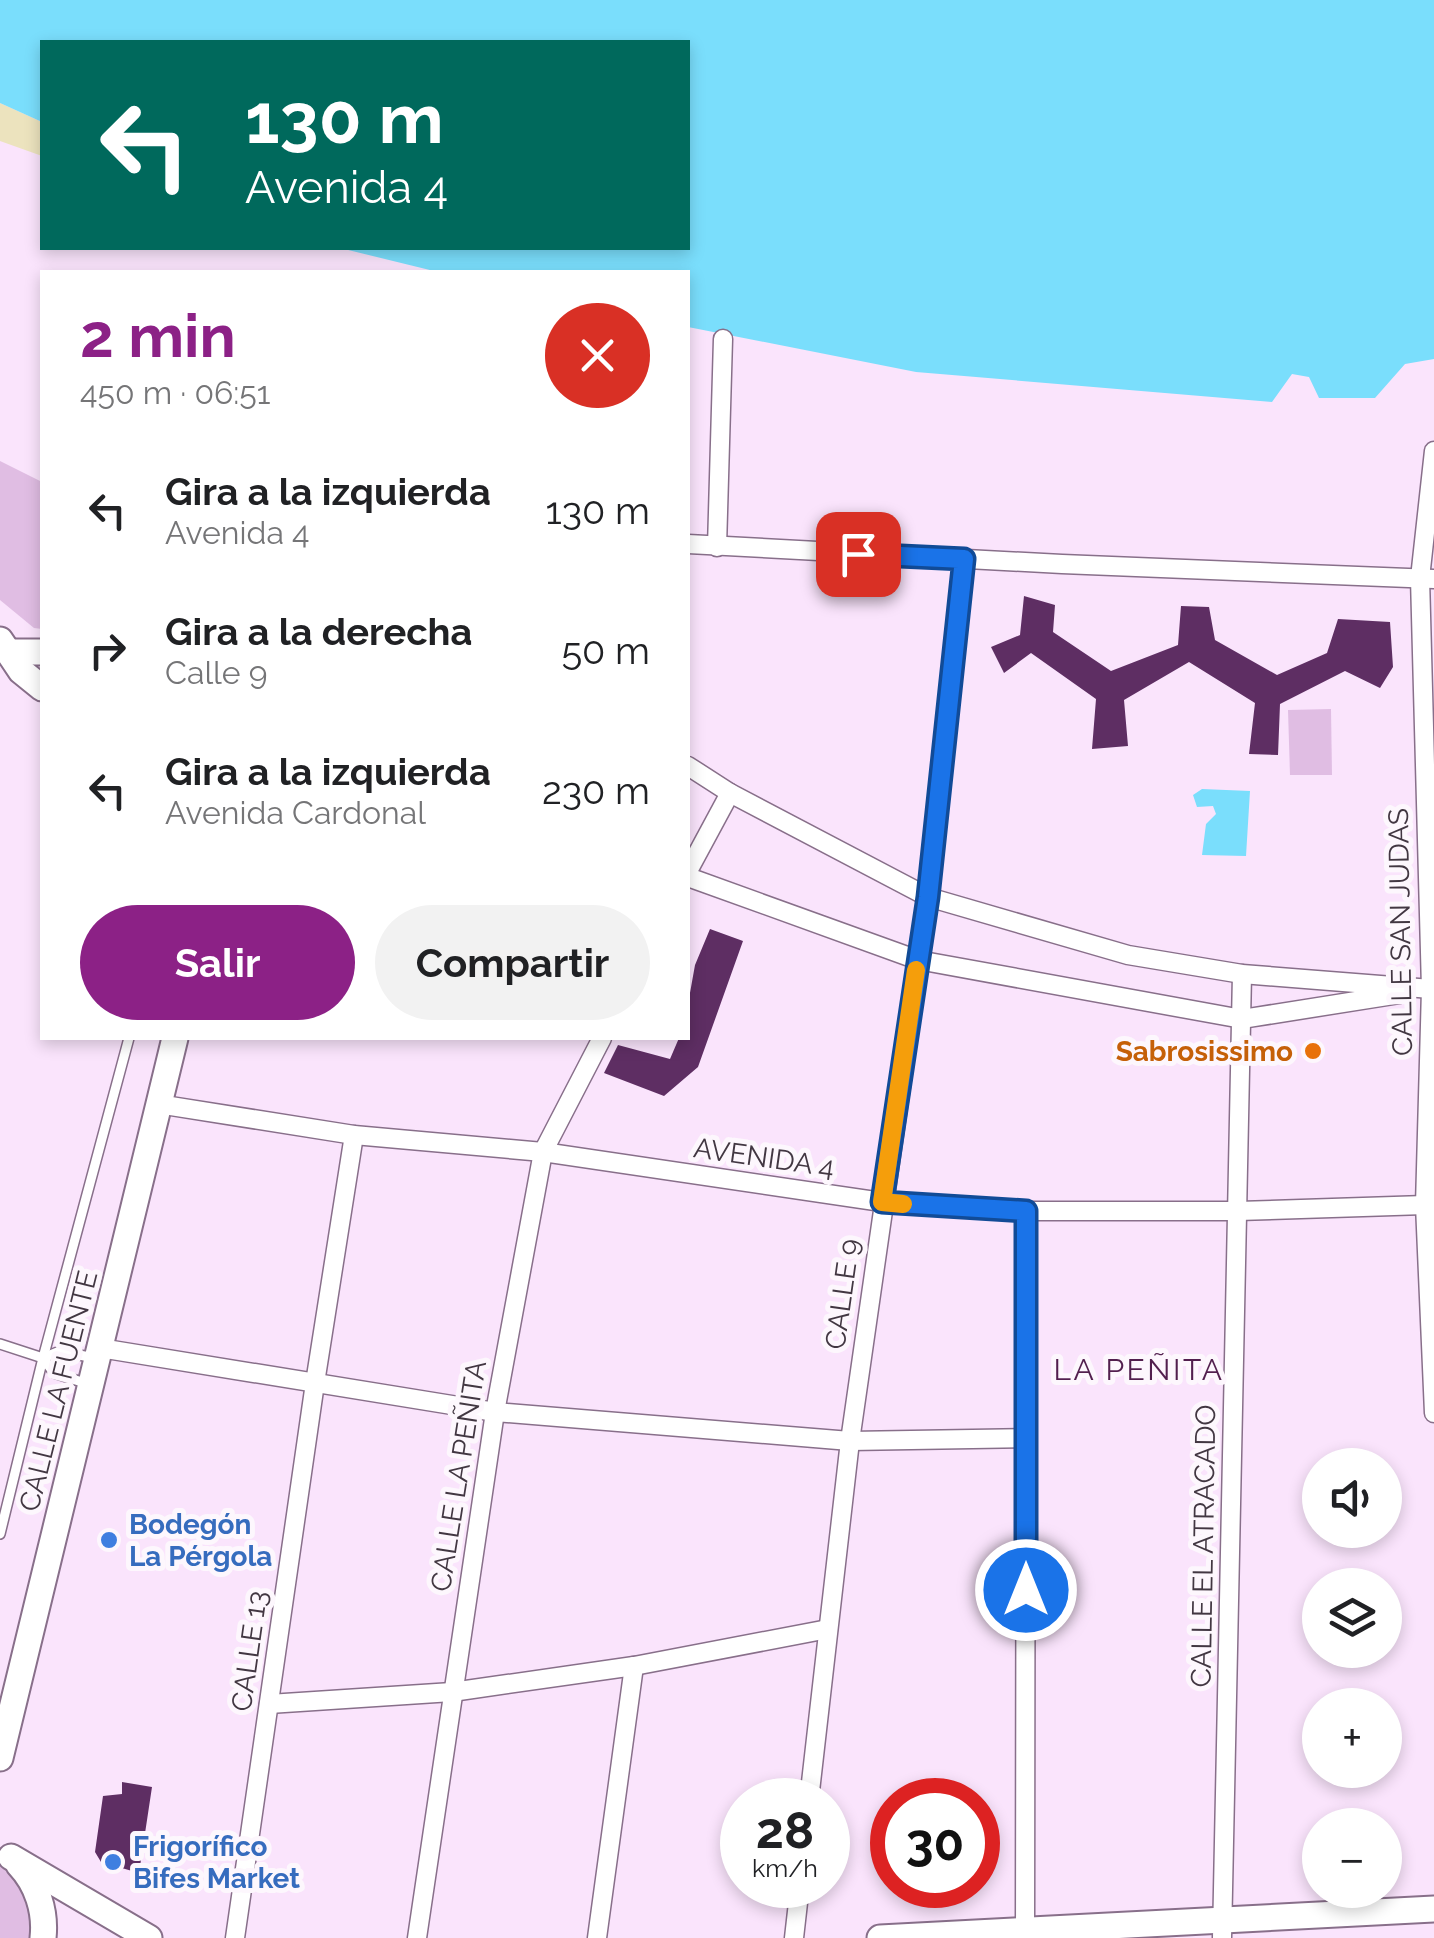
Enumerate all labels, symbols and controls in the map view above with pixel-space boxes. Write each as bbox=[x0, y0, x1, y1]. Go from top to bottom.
text: 130 m bbox=[245, 77, 444, 159]
icon: left bbox=[80, 80, 210, 210]
text: Avenida 4 bbox=[245, 161, 448, 214]
text: 2 min bbox=[80, 301, 236, 371]
button: close bbox=[545, 303, 650, 408]
text: 450 m · 06:51 bbox=[80, 374, 270, 411]
text: Gira a la izquierda bbox=[165, 469, 491, 514]
icon: left bbox=[80, 483, 135, 538]
text: 130 m bbox=[546, 488, 650, 533]
pin bbox=[816, 512, 901, 597]
text: Avenida 4 bbox=[165, 514, 309, 551]
icon: arrive bbox=[831, 527, 886, 582]
text: Gira a la derecha bbox=[165, 609, 472, 654]
icon: right bbox=[80, 623, 135, 678]
text: 50 m bbox=[561, 628, 650, 673]
text: Calle 9 bbox=[165, 654, 268, 691]
text: Gira a la izquierda bbox=[165, 749, 491, 794]
icon: left bbox=[80, 763, 135, 818]
text: 230 m bbox=[542, 768, 650, 813]
text: Avenida Cardonal bbox=[165, 794, 426, 831]
street label: CALLE SAN JUDAS bbox=[1382, 808, 1419, 1056]
button: Salir bbox=[80, 905, 355, 1020]
button: Compartir bbox=[375, 905, 650, 1020]
place label: Sabrosissimo bbox=[1116, 1035, 1293, 1068]
marker: Sabrosissimo bbox=[1302, 1040, 1324, 1062]
street label: AVENIDA 4 bbox=[691, 1131, 836, 1184]
street label: CALLE 9 bbox=[818, 1237, 867, 1351]
street label: CALLE LA FUENTE bbox=[13, 1267, 104, 1515]
district label: LA PEÑITA bbox=[1053, 1352, 1225, 1387]
street label: CALLE LA PEÑITA bbox=[423, 1358, 493, 1594]
street label: CALLE EL ATRACADO bbox=[1185, 1404, 1222, 1688]
map controls bbox=[1302, 1448, 1402, 1908]
button: sound bbox=[1302, 1448, 1402, 1548]
place label: Bodegón La Pérgola bbox=[129, 1508, 272, 1573]
marker: Bodegón La Pérgola bbox=[98, 1529, 120, 1551]
position arrow bbox=[974, 1538, 1078, 1642]
button: layers bbox=[1302, 1568, 1402, 1668]
street label: CALLE 13 bbox=[225, 1589, 274, 1714]
button: + bbox=[1302, 1688, 1402, 1788]
speed limit sign: 30 bbox=[870, 1778, 1000, 1908]
text: 28 bbox=[756, 1801, 814, 1860]
button: − bbox=[1302, 1808, 1402, 1908]
place label: Frigorífico Bifes Market bbox=[133, 1830, 300, 1895]
marker: Frigorífico Bifes Market bbox=[102, 1851, 124, 1873]
text: km/h bbox=[752, 1853, 818, 1883]

